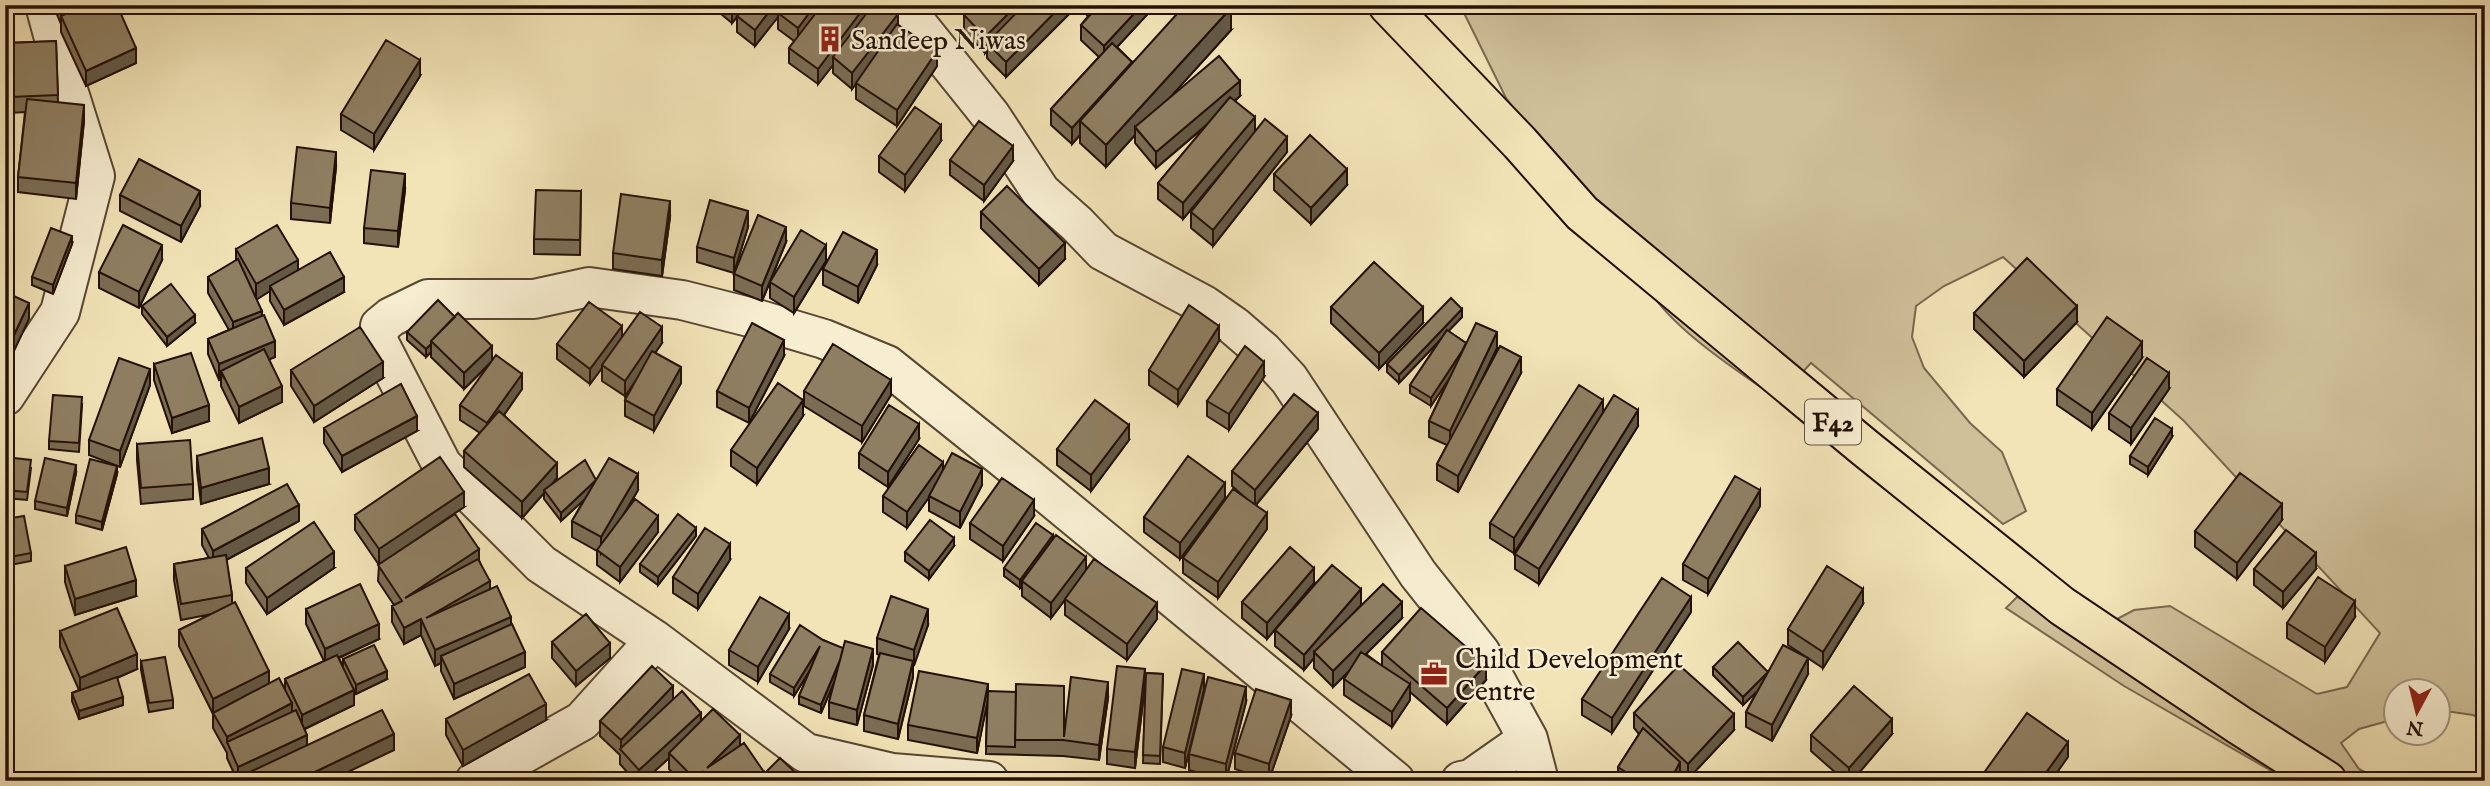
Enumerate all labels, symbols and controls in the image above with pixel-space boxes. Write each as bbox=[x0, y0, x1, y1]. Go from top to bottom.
building icon: Sandeep Niwas bbox=[815, 24, 845, 54]
place label: Sandeep Niwas bbox=[851, 24, 1026, 59]
road number: F42 bbox=[1805, 400, 1861, 444]
place label: Child Development Centre bbox=[1455, 643, 1683, 710]
office icon: Child Development Centre bbox=[1419, 659, 1449, 689]
north arrow bbox=[2382, 678, 2452, 748]
text: N bbox=[2405, 714, 2426, 740]

